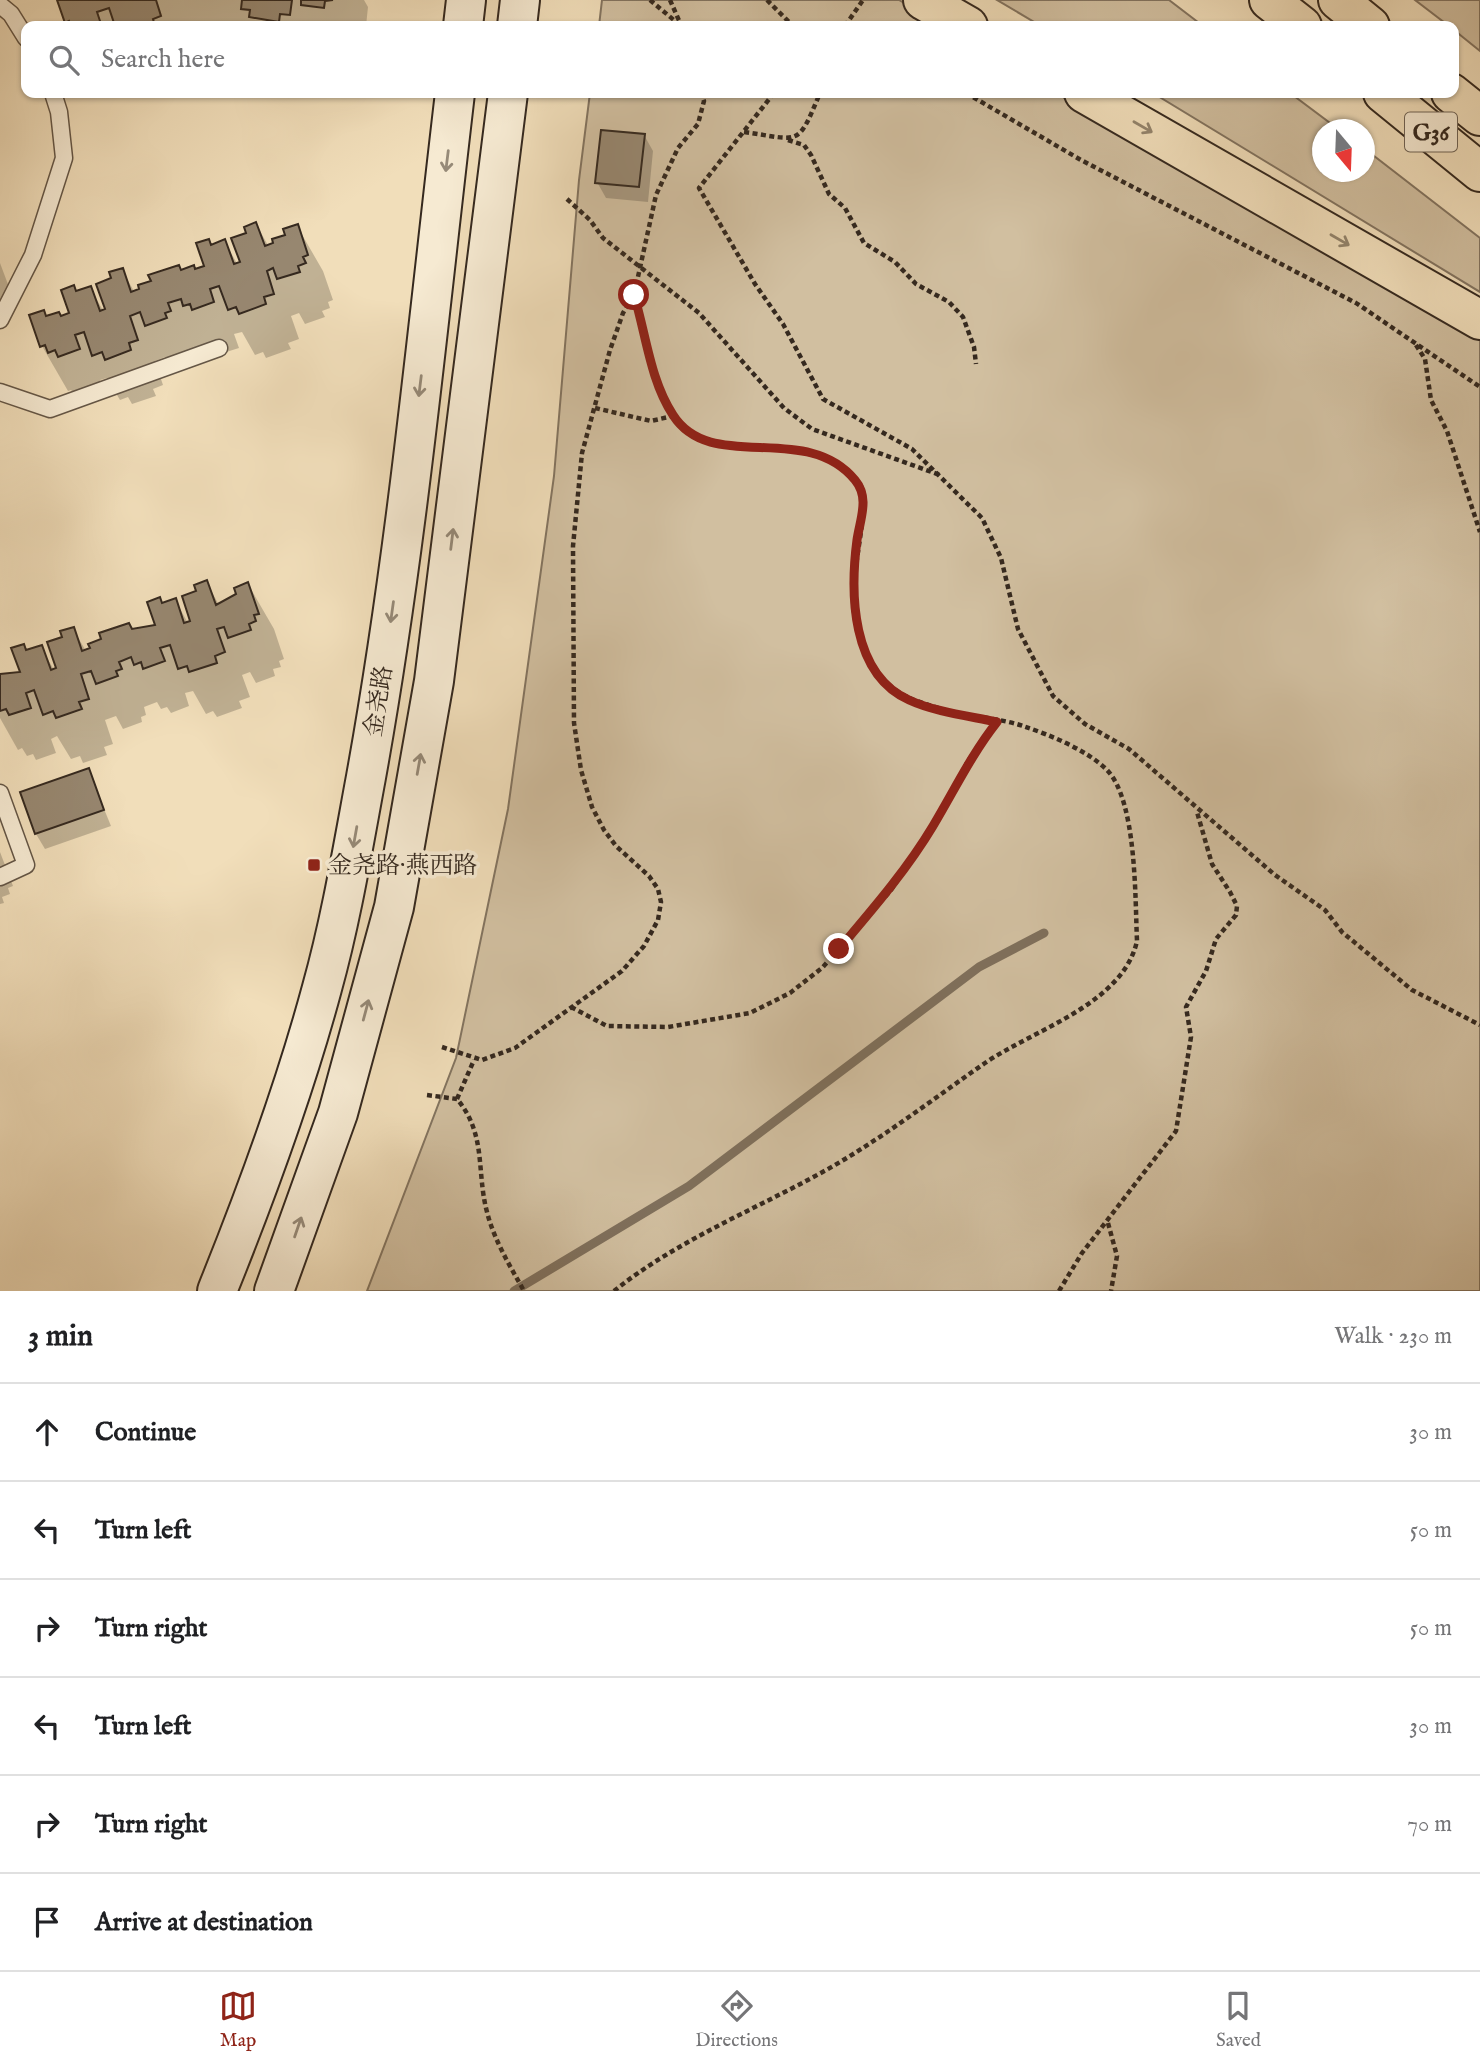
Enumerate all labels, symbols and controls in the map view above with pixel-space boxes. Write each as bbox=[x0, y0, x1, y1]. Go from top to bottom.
search box bbox=[21, 21, 1459, 98]
icon: search bbox=[45, 41, 83, 79]
text: Search here bbox=[101, 43, 225, 76]
road number: G36 bbox=[1405, 113, 1457, 152]
north arrow bbox=[1312, 119, 1375, 182]
one-way arrow bbox=[1132, 121, 1153, 134]
one-way arrow bbox=[440, 149, 453, 171]
one-way arrow bbox=[1330, 233, 1350, 247]
route start bbox=[618, 279, 649, 310]
one-way arrow bbox=[413, 375, 426, 397]
one-way arrow bbox=[445, 528, 458, 551]
one-way arrow bbox=[385, 600, 398, 623]
street label: 金尧路 bbox=[359, 663, 400, 739]
one-way arrow bbox=[413, 753, 426, 776]
one-way arrow bbox=[347, 825, 361, 847]
place label: 金尧路·燕西路 bbox=[328, 851, 477, 882]
marker: 金尧路·燕西路 bbox=[306, 857, 322, 873]
route end bbox=[823, 933, 854, 964]
one-way arrow bbox=[360, 999, 373, 1022]
one-way arrow bbox=[293, 1217, 305, 1239]
text: 3 min bbox=[28, 1318, 93, 1356]
text: Walk · 230 m bbox=[1334, 1322, 1452, 1351]
icon: ahead bbox=[28, 1413, 66, 1451]
text: Continue bbox=[95, 1416, 196, 1449]
text: 30 m bbox=[1409, 1418, 1452, 1447]
icon: left bbox=[28, 1511, 66, 1549]
text: Turn left bbox=[95, 1514, 192, 1547]
text: 50 m bbox=[1410, 1516, 1452, 1545]
icon: right bbox=[28, 1609, 66, 1647]
text: Turn right bbox=[95, 1612, 208, 1645]
text: 50 m bbox=[1410, 1614, 1452, 1643]
icon: left bbox=[28, 1707, 66, 1745]
text: Turn left bbox=[95, 1710, 192, 1743]
text: 30 m bbox=[1409, 1712, 1452, 1741]
icon: right bbox=[28, 1805, 66, 1843]
text: Turn right bbox=[95, 1808, 208, 1841]
text: 70 m bbox=[1407, 1810, 1452, 1839]
icon: arrive bbox=[28, 1903, 66, 1941]
text: Arrive at destination bbox=[95, 1906, 313, 1939]
tab: Map bbox=[219, 1987, 257, 2053]
tab: Directions bbox=[695, 1987, 778, 2053]
tab: Saved bbox=[1216, 1987, 1261, 2053]

